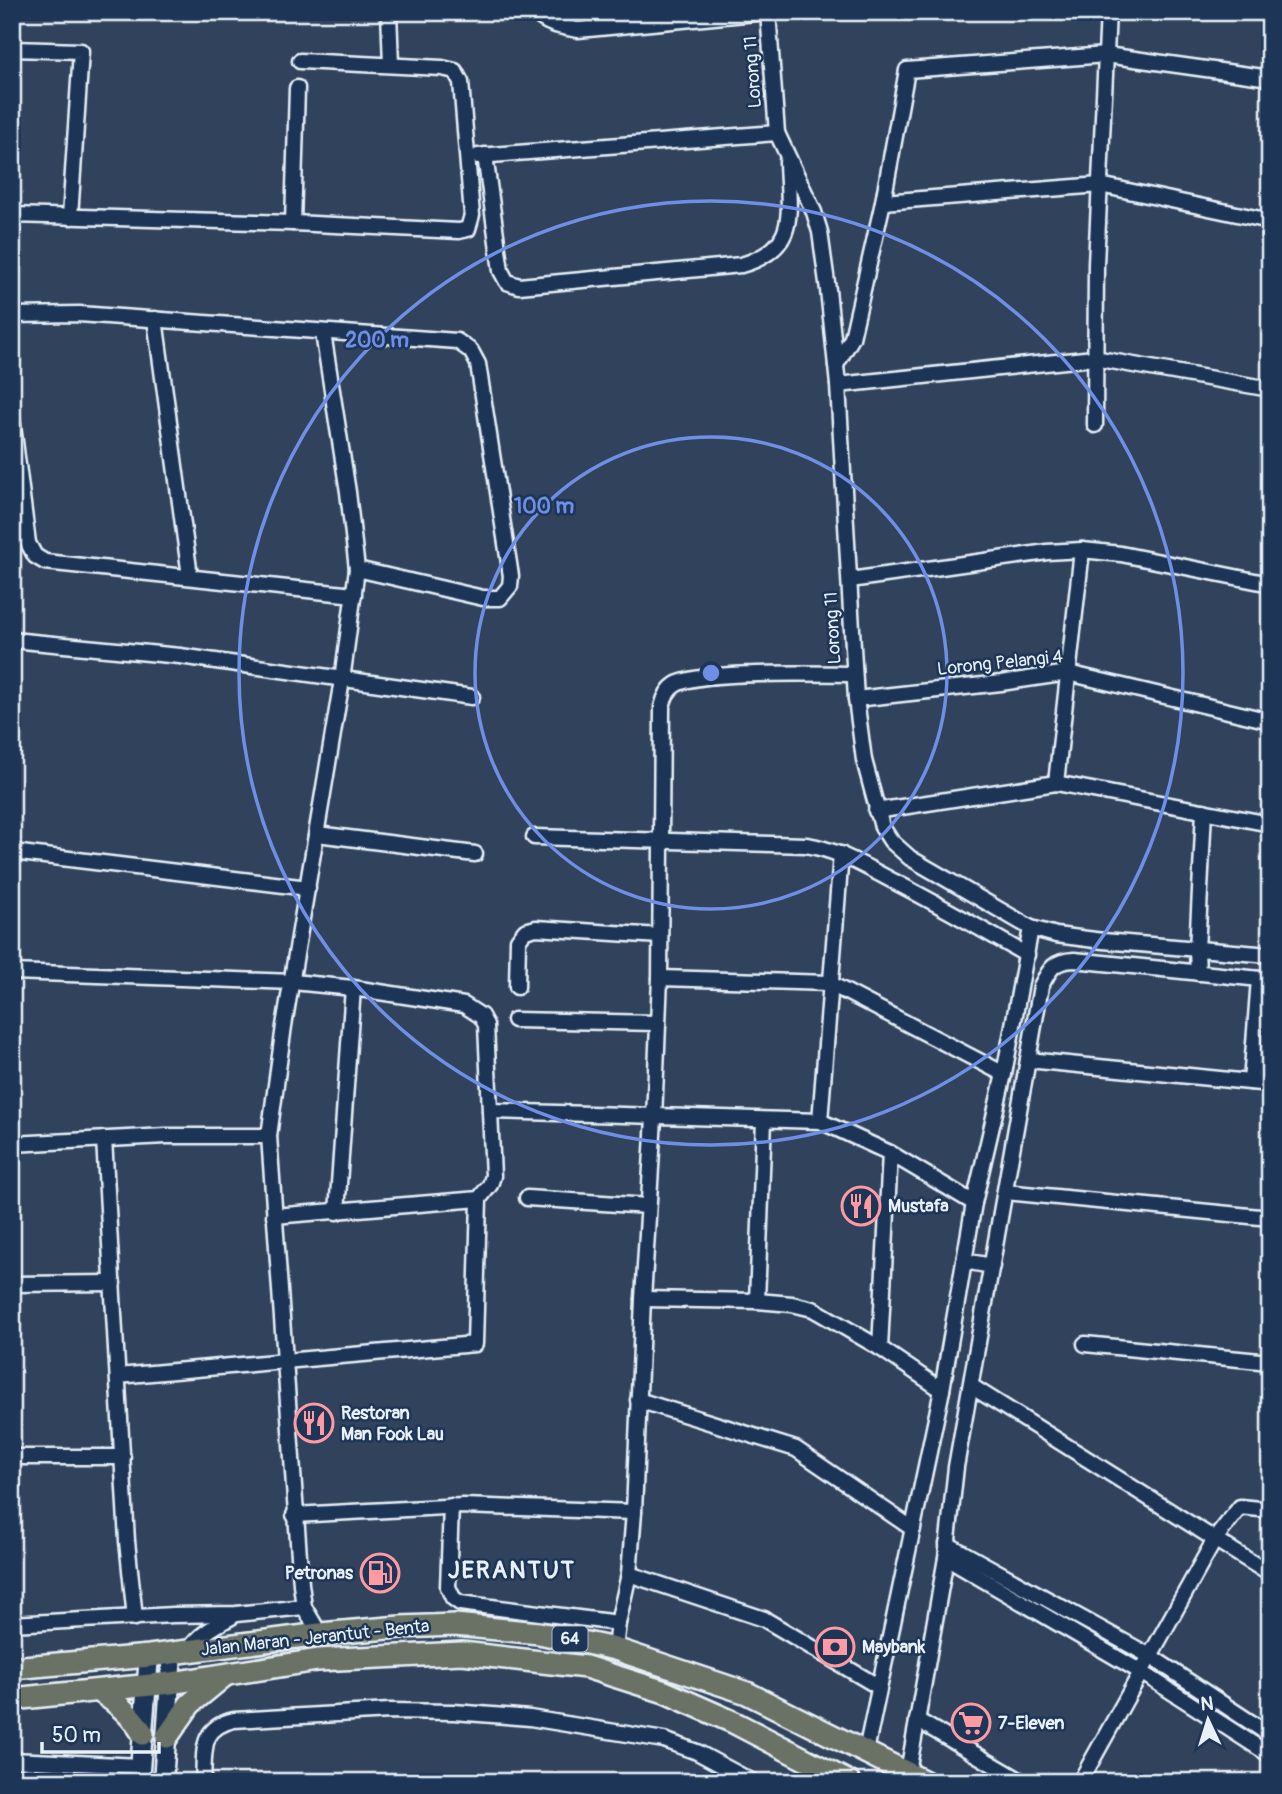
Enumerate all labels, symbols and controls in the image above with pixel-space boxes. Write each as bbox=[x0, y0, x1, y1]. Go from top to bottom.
street label: Lorong 11 bbox=[739, 35, 767, 109]
text: 200 m bbox=[345, 327, 409, 354]
text: 100 m bbox=[514, 493, 574, 520]
street label: Lorong 11 bbox=[820, 591, 846, 665]
street label: Lorong Pelangi 4 bbox=[936, 645, 1065, 681]
centre of rings bbox=[699, 661, 723, 685]
restaurant icon: Mustafa bbox=[840, 1185, 882, 1227]
place label: Mustafa bbox=[888, 1195, 949, 1218]
restaurant icon: Restoran Man Fook Lau bbox=[293, 1402, 335, 1444]
place label: Restoran Man Fook Lau bbox=[341, 1402, 444, 1446]
fuel station icon: Petronas bbox=[359, 1552, 401, 1594]
district label: JERANTUT bbox=[448, 1556, 576, 1585]
place label: Petronas bbox=[285, 1562, 354, 1585]
street label: Jalan Maran - Jerantut - Benta bbox=[200, 1615, 430, 1661]
road number: 64 bbox=[552, 1626, 588, 1652]
bank icon: Maybank bbox=[814, 1626, 856, 1668]
place label: Maybank bbox=[862, 1636, 926, 1659]
north arrow bbox=[1174, 1686, 1244, 1756]
text: N bbox=[1200, 1692, 1214, 1716]
supermarket icon: 7-Eleven bbox=[950, 1702, 992, 1744]
scale bar bbox=[42, 1710, 159, 1754]
place label: 7-Eleven bbox=[998, 1712, 1065, 1735]
text: 50 m bbox=[52, 1722, 101, 1749]

